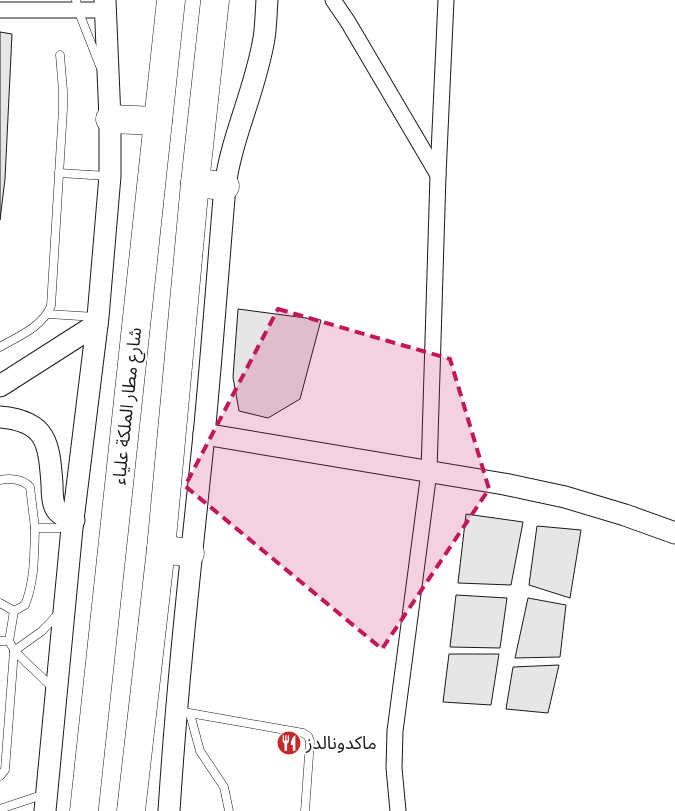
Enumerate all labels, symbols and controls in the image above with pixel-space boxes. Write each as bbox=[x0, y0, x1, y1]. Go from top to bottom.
street label: شارع مطار الملكة علياء bbox=[109, 326, 149, 486]
restaurant icon: ماكدونالدز bbox=[276, 730, 302, 756]
place label: ماكدونالدز bbox=[305, 733, 377, 756]

